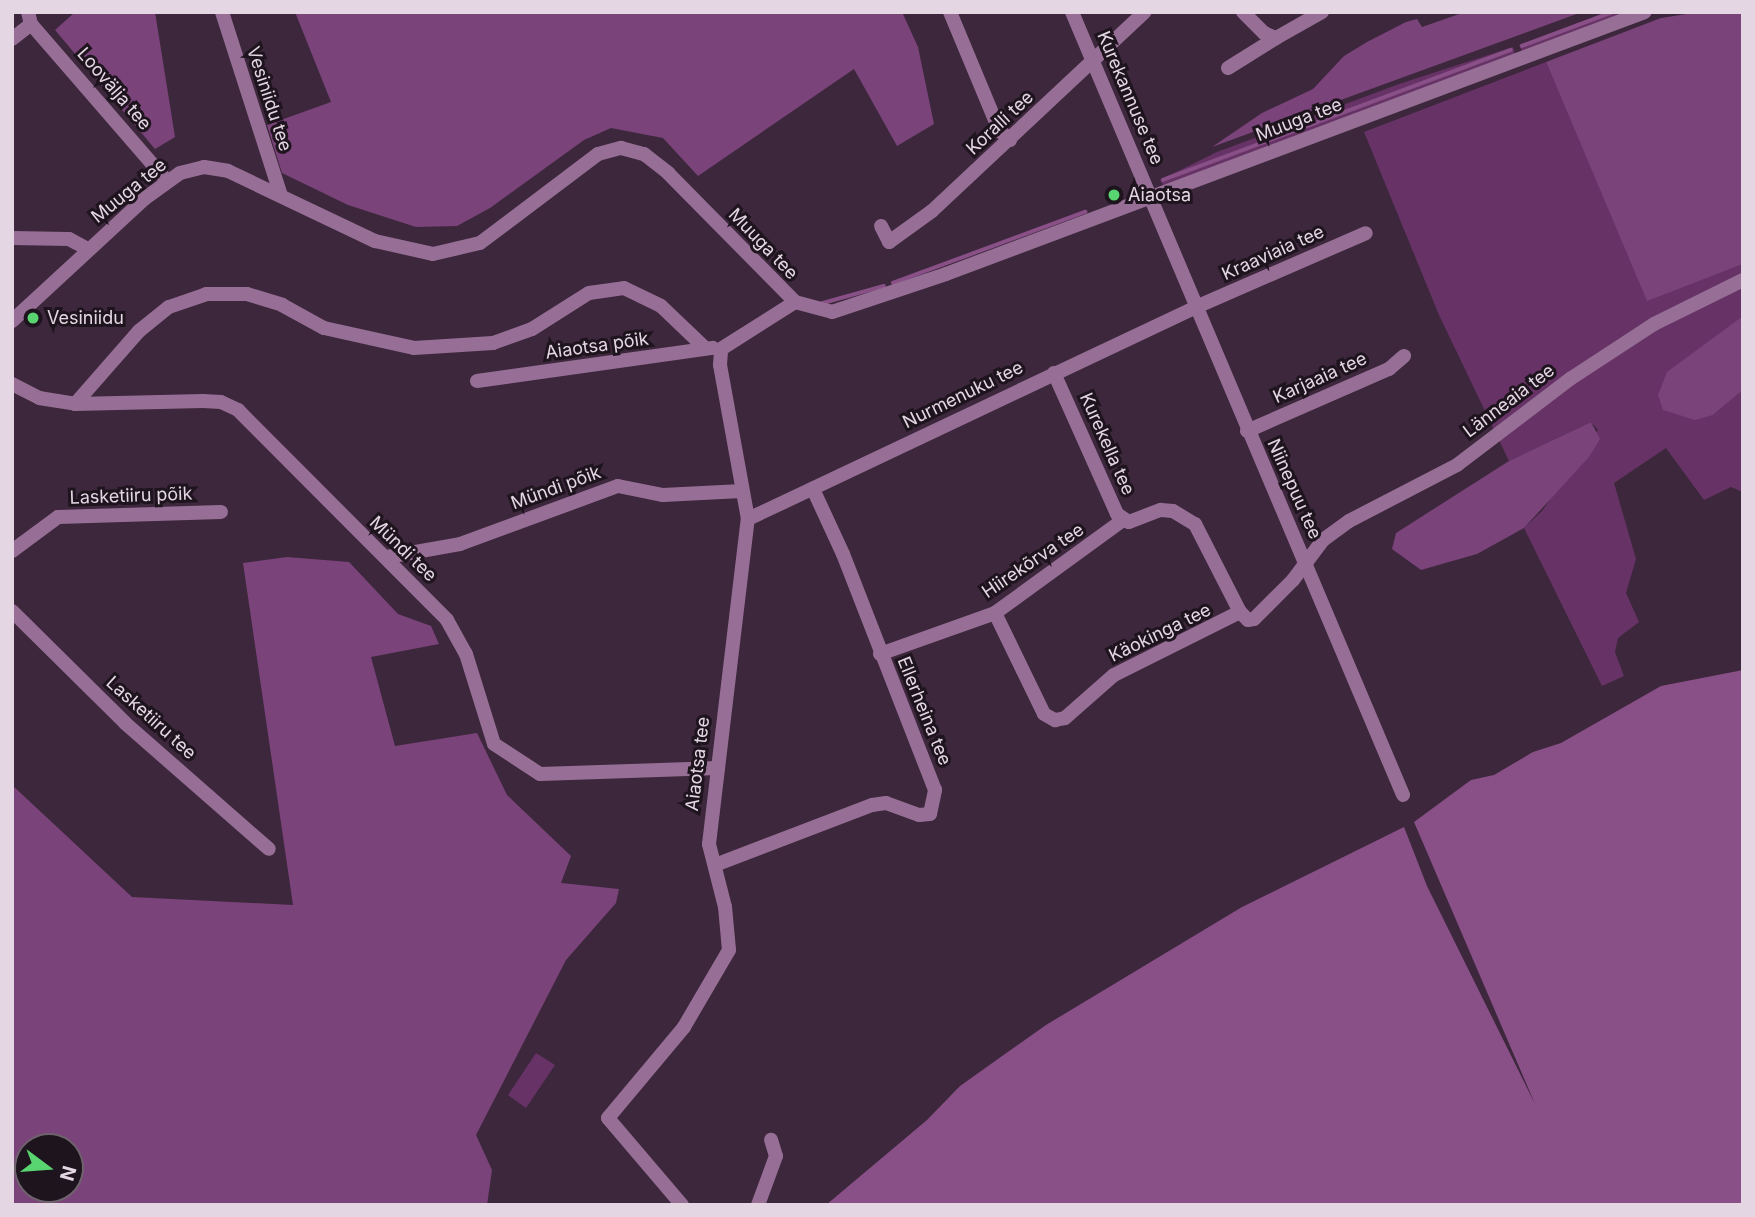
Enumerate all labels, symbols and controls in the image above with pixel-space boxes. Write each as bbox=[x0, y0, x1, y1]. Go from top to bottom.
street label: Kurekannuse tee bbox=[1092, 28, 1168, 168]
street label: Loovälja tee bbox=[72, 43, 156, 135]
street label: Vesiniidu tee bbox=[242, 44, 296, 154]
street label: Koralli tee bbox=[962, 86, 1038, 160]
street label: Muuga tee bbox=[1253, 94, 1345, 146]
street label: Muuga tee bbox=[87, 154, 171, 228]
place label: Aiaotsa bbox=[1128, 184, 1191, 206]
marker: Aiaotsa bbox=[1106, 187, 1122, 203]
street label: Muuga tee bbox=[724, 204, 802, 284]
street label: Kraaviaia tee bbox=[1219, 221, 1327, 285]
place label: Vesiniidu bbox=[47, 307, 124, 329]
marker: Vesiniidu bbox=[25, 310, 41, 326]
street label: Aiaotsa põik bbox=[544, 328, 650, 364]
street label: Karjaaia tee bbox=[1270, 348, 1370, 408]
street label: Nurmenuku tee bbox=[899, 357, 1027, 433]
street label: Länneaia tee bbox=[1459, 360, 1559, 442]
street label: Kurekella tee bbox=[1075, 390, 1139, 498]
street label: Niinepuu tee bbox=[1262, 436, 1326, 542]
street label: Mündi põik bbox=[508, 462, 604, 514]
street label: Lasketiiru põik bbox=[69, 483, 193, 509]
street label: Mündi tee bbox=[365, 512, 441, 586]
street label: Hiirekõrva tee bbox=[978, 519, 1088, 603]
street label: Käokinga tee bbox=[1105, 599, 1215, 667]
street label: Ellerheina tee bbox=[892, 654, 956, 768]
street label: Lasketiiru tee bbox=[102, 672, 200, 764]
street label: Aiaotsa tee bbox=[682, 716, 714, 812]
north arrow bbox=[14, 1133, 84, 1203]
text: N bbox=[55, 1163, 81, 1183]

